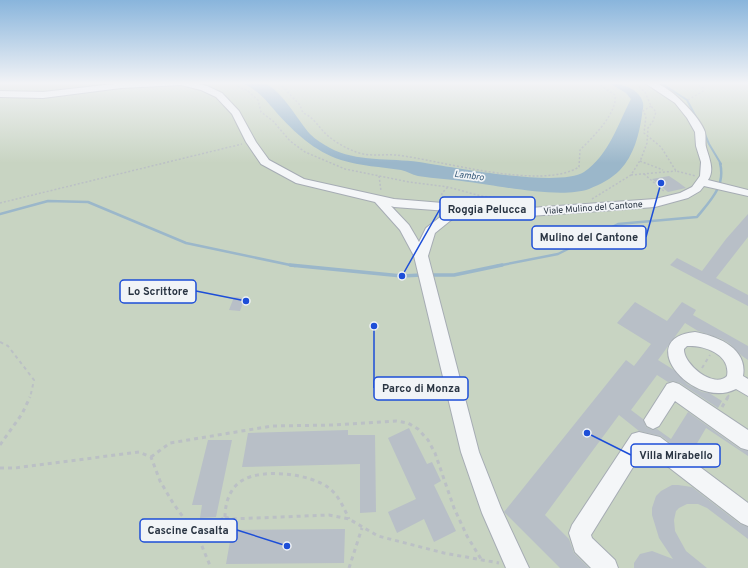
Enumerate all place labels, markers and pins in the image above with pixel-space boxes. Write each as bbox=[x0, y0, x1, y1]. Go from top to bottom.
callout: Roggia Pelucca bbox=[440, 197, 535, 220]
callout: Mulino del Cantone bbox=[532, 226, 646, 249]
callout: Lo Scrittore bbox=[120, 280, 196, 303]
callout: Parco di Monza bbox=[374, 377, 468, 400]
callout: Villa Mirabello bbox=[631, 444, 720, 467]
callout: Cascine Casalta bbox=[140, 519, 237, 542]

